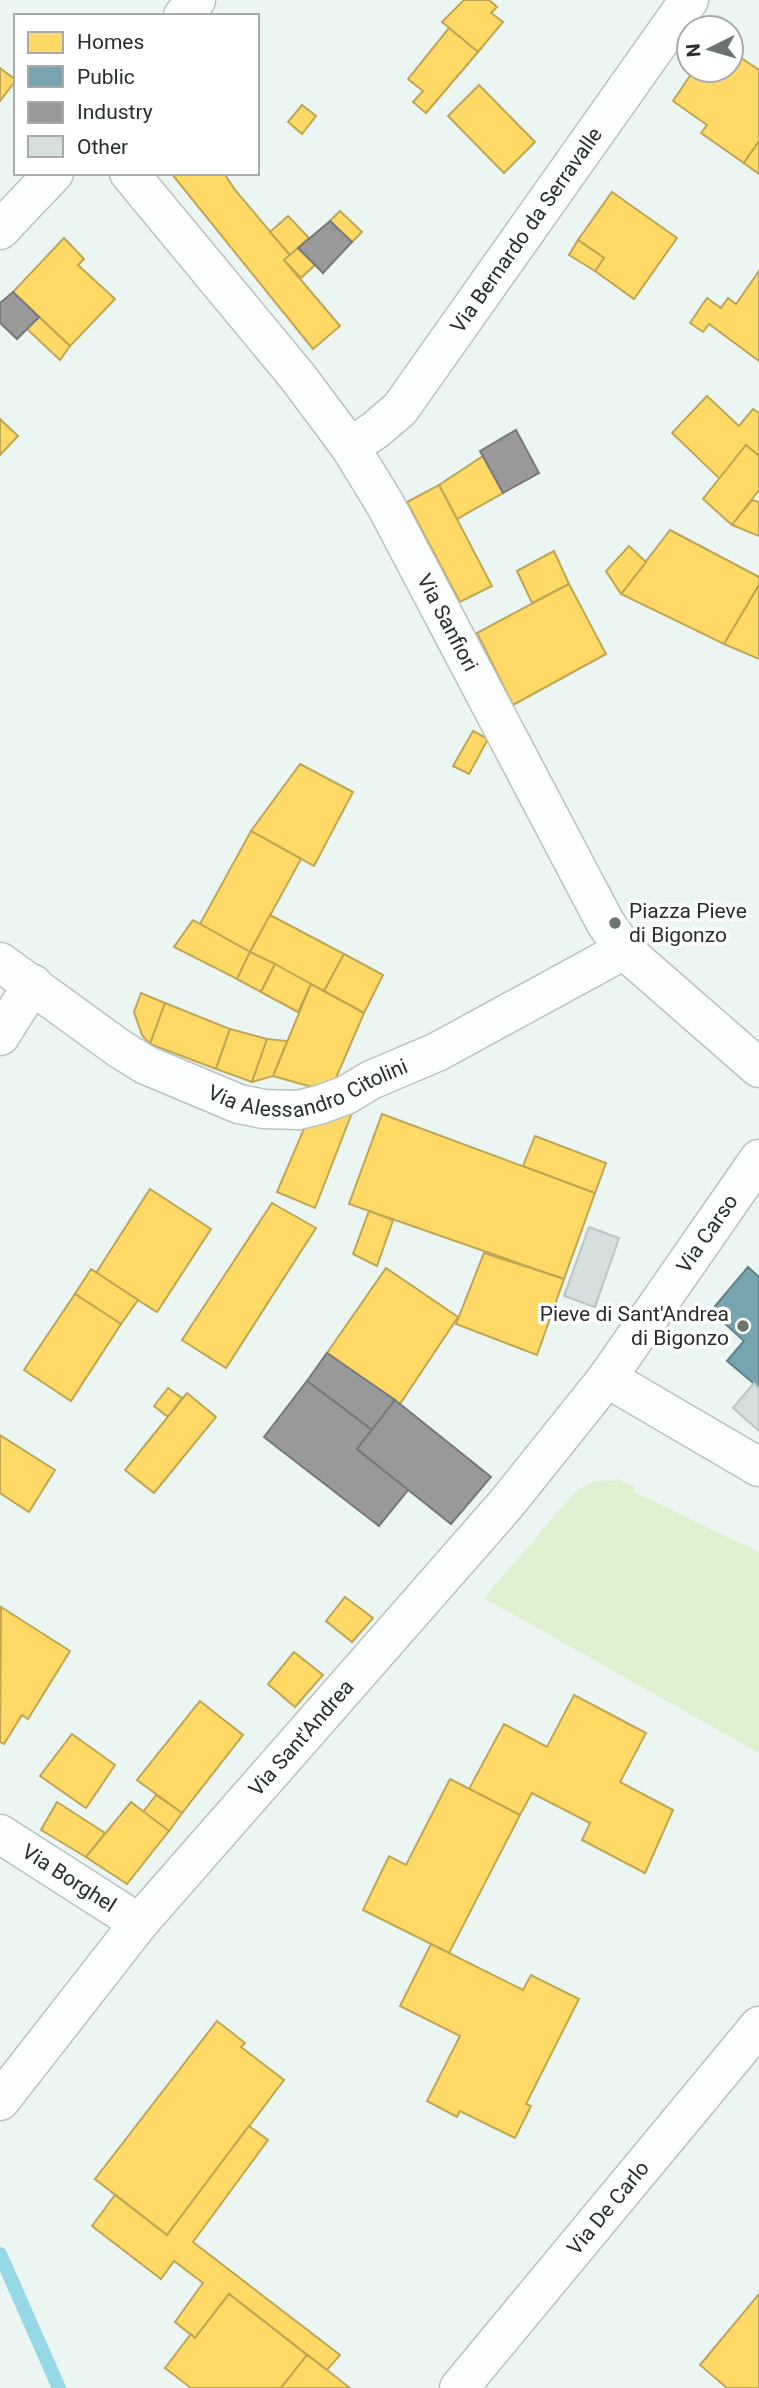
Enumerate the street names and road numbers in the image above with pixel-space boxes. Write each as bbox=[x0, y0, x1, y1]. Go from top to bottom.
street label: Via Bernardo da Serravalle bbox=[446, 123, 607, 337]
street label: Via Sanfiori bbox=[412, 570, 483, 675]
street label: Via Alessandro Citolini bbox=[204, 1054, 411, 1123]
street label: Via Carso bbox=[672, 1190, 743, 1278]
street label: Via Sant'Andrea bbox=[244, 1675, 359, 1801]
street label: Via Borghel bbox=[18, 1839, 120, 1917]
street label: Via De Carlo bbox=[563, 2156, 654, 2260]

